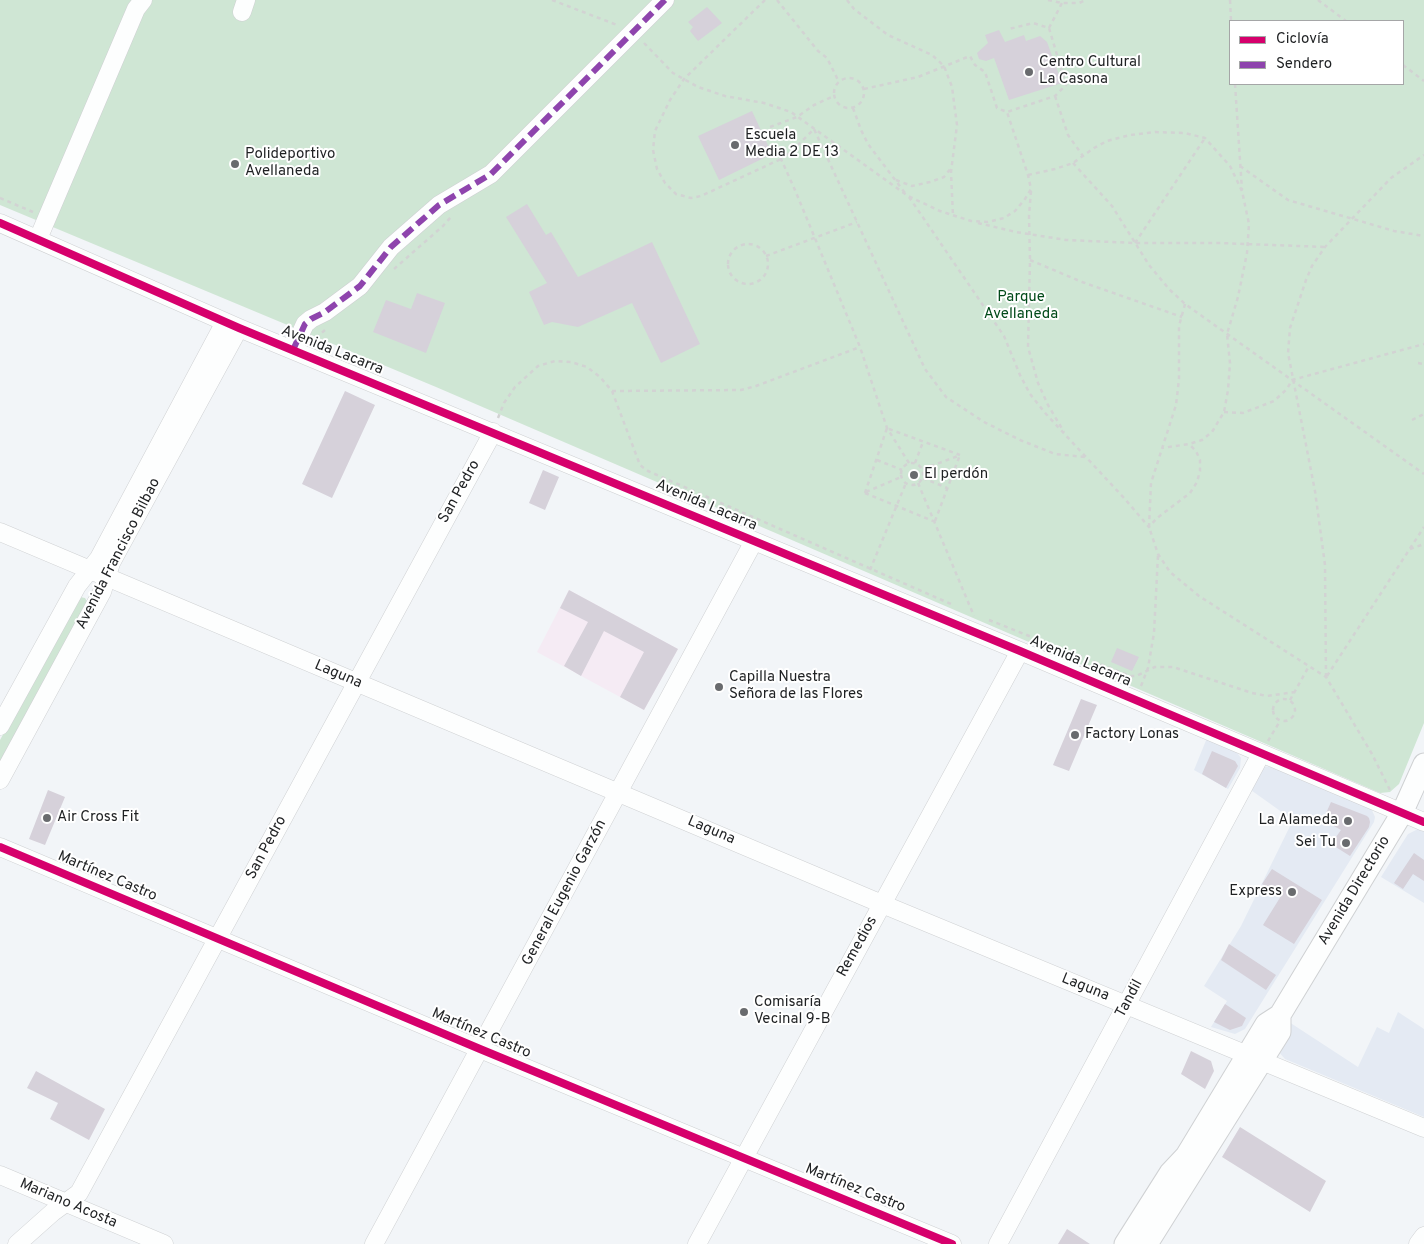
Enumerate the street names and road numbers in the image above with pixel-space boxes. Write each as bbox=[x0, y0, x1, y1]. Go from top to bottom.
street label: Avenida Lacarra bbox=[278, 322, 386, 380]
street label: San Pedro bbox=[435, 457, 485, 527]
street label: Avenida Francisco Bilbao bbox=[73, 475, 165, 633]
street label: Avenida Lacarra bbox=[653, 477, 759, 535]
street label: Avenida Lacarra bbox=[1027, 633, 1133, 691]
street label: Laguna bbox=[312, 657, 364, 693]
street label: San Pedro bbox=[243, 813, 291, 883]
street label: Laguna bbox=[685, 813, 737, 849]
street label: General Eugenio Garzón bbox=[519, 817, 611, 969]
street label: Avenida Directorio bbox=[1315, 833, 1395, 949]
street label: Martínez Castro bbox=[55, 848, 159, 906]
street label: Remedios bbox=[834, 914, 882, 980]
street label: Laguna bbox=[1058, 970, 1112, 1006]
street label: Tandil bbox=[1113, 977, 1147, 1021]
street label: Martínez Castro bbox=[429, 1005, 533, 1063]
street label: Martínez Castro bbox=[802, 1161, 908, 1217]
street label: Mariano Acosta bbox=[17, 1175, 119, 1233]

